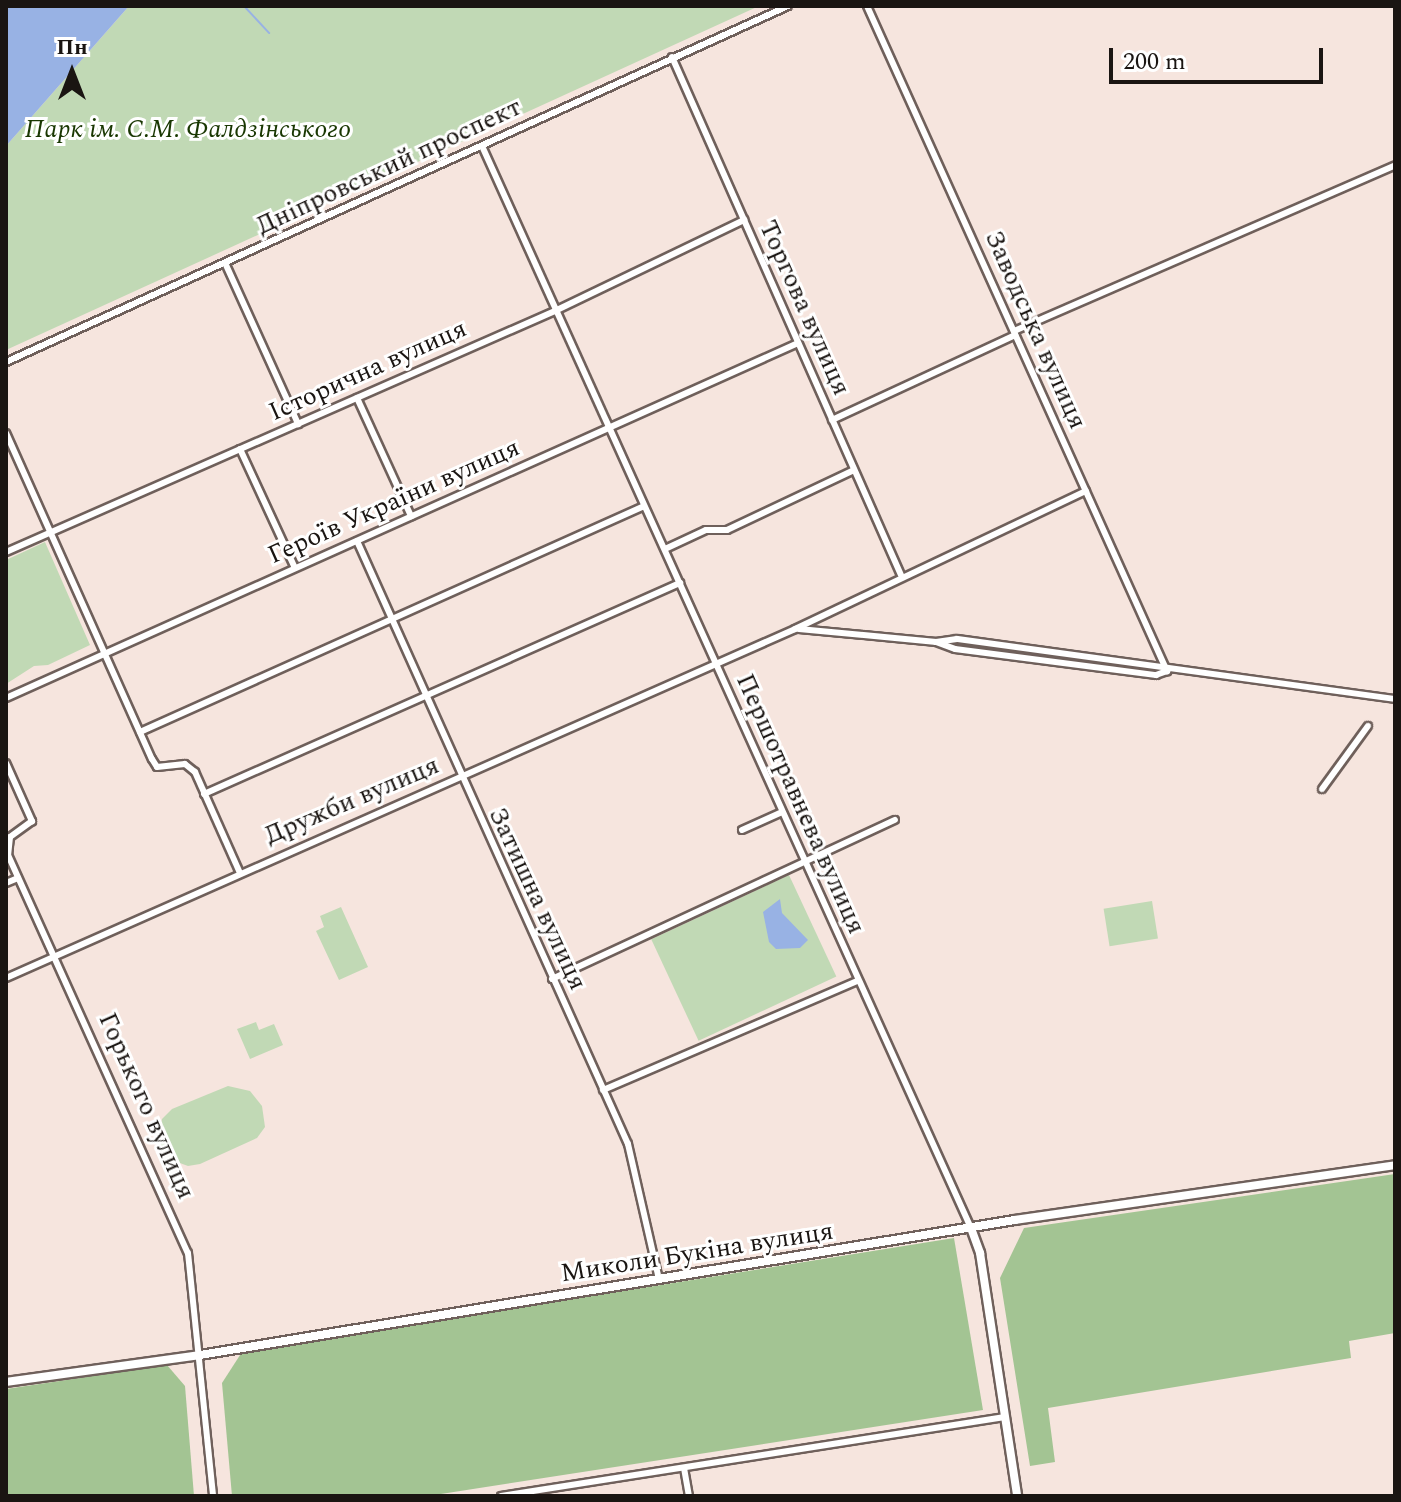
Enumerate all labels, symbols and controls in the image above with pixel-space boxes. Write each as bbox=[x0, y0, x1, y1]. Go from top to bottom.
text: Пн bbox=[56, 31, 88, 64]
north arrow bbox=[32, 32, 112, 112]
scale bar bbox=[1113, 32, 1327, 82]
text: 200 m bbox=[1123, 44, 1186, 80]
street label: Дніпровський проспект bbox=[252, 92, 526, 242]
park label: Парк ім. С.М. Фалдзінського bbox=[25, 114, 351, 146]
street label: Торгова вулиця bbox=[751, 216, 857, 400]
street label: Заводська вулиця bbox=[977, 226, 1093, 434]
street label: Історична вулиця bbox=[264, 313, 472, 429]
street label: Героїв України вулиця bbox=[263, 432, 525, 572]
street label: Першотравнева вулиця bbox=[729, 669, 871, 939]
street label: Дружби вулиця bbox=[260, 750, 444, 852]
street label: Затишна вулиця bbox=[481, 803, 593, 995]
street label: Горького вулиця bbox=[91, 1008, 201, 1204]
street label: Миколи Букіна вулиця bbox=[558, 1216, 836, 1290]

